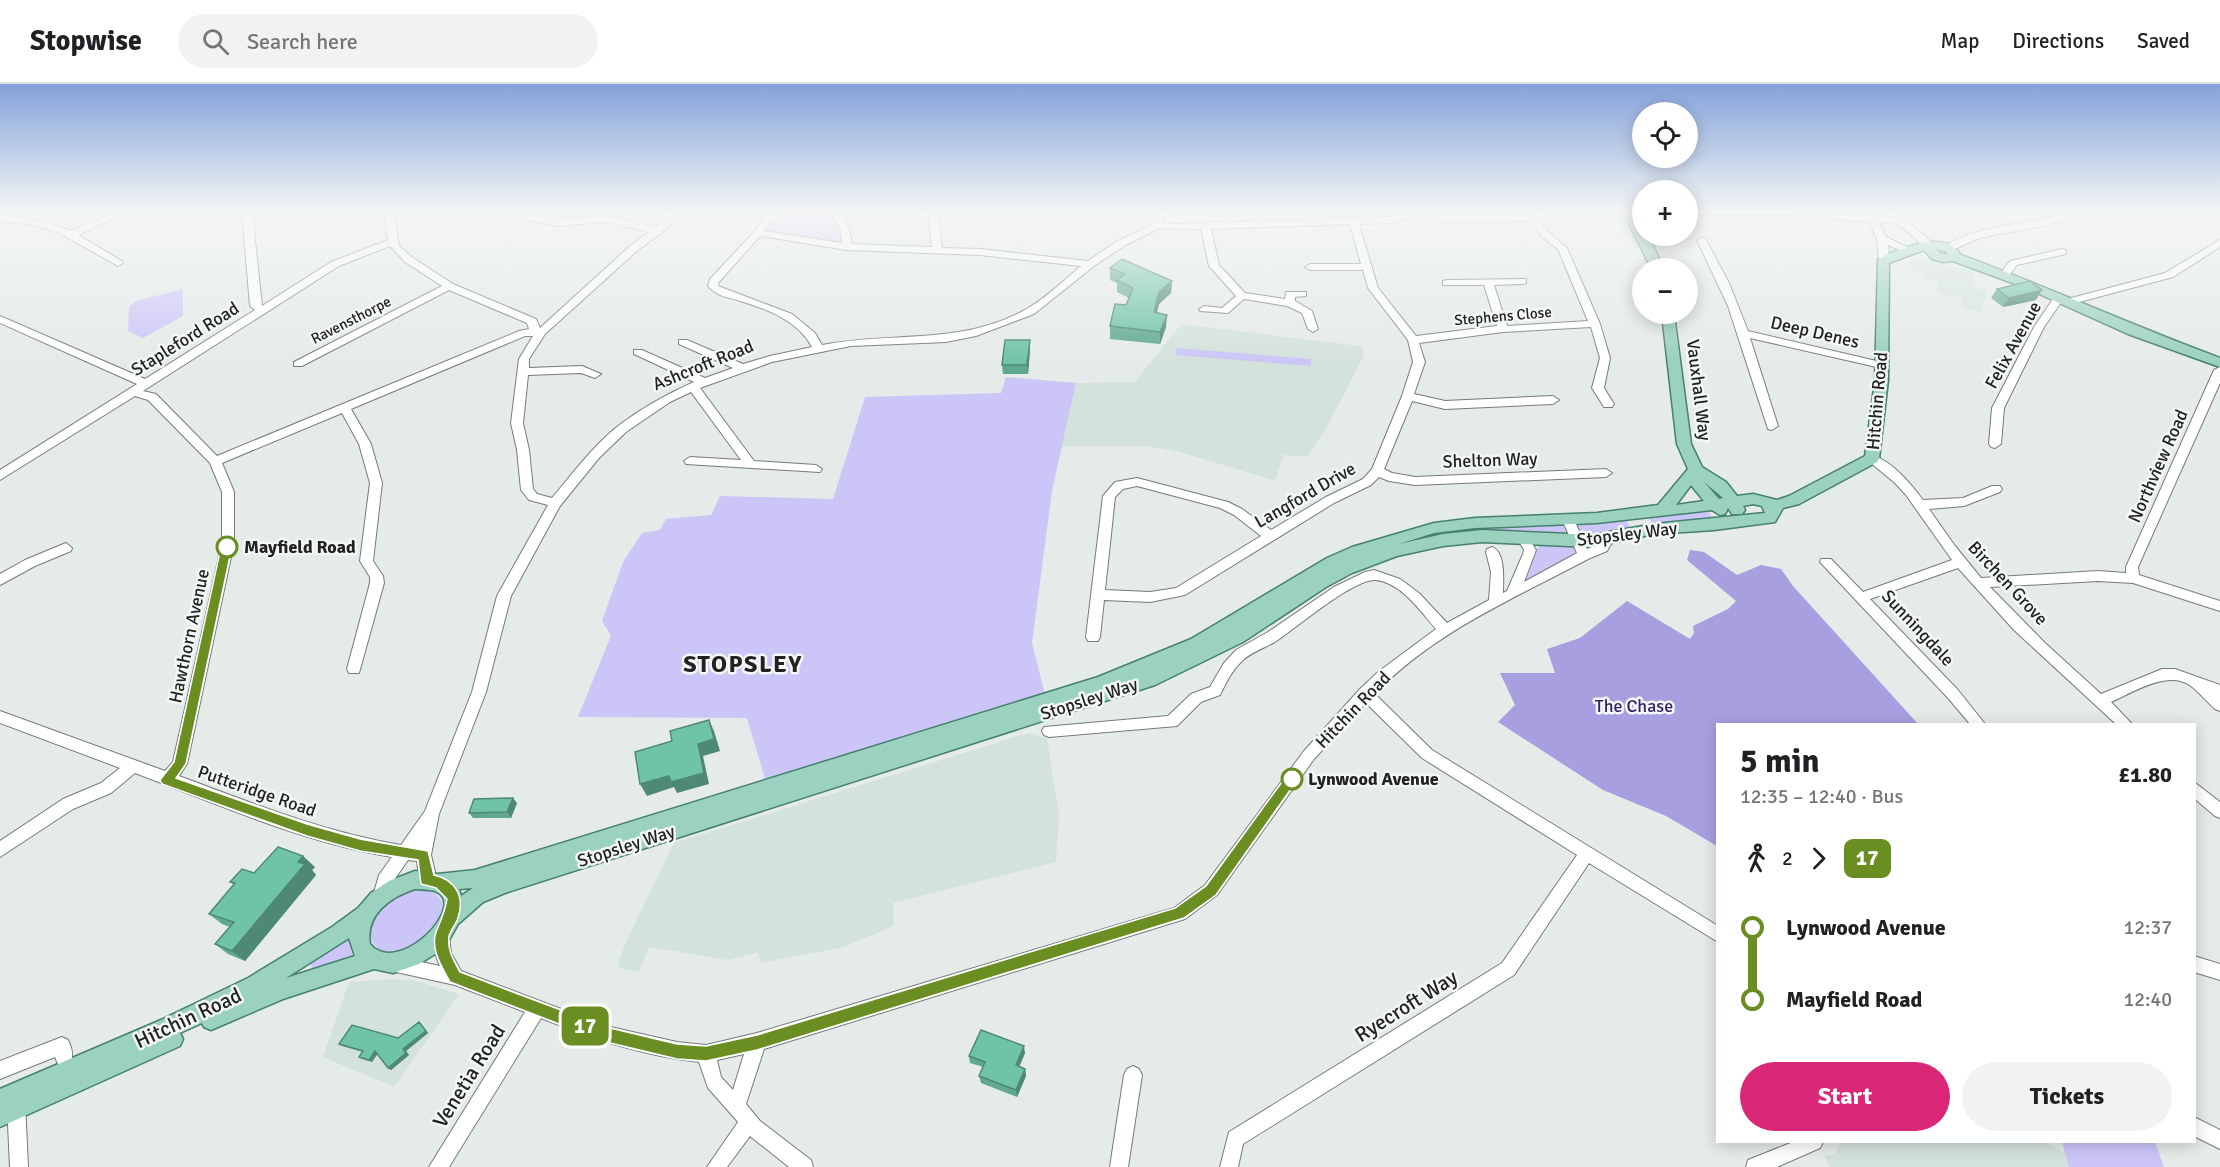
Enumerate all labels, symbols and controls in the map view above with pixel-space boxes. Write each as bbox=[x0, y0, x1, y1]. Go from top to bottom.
search box bbox=[178, 14, 598, 68]
text: Stopwise bbox=[30, 24, 142, 58]
icon: search bbox=[199, 25, 232, 58]
text: Search here bbox=[247, 28, 358, 55]
text: Map bbox=[1941, 28, 1979, 54]
text: Directions bbox=[2012, 28, 2104, 54]
text: Saved bbox=[2137, 28, 2190, 54]
map controls bbox=[1632, 102, 1698, 324]
button: locate bbox=[1632, 102, 1698, 168]
button: + bbox=[1632, 180, 1698, 246]
button: − bbox=[1632, 258, 1698, 324]
street label: Ravensthorpe bbox=[308, 292, 394, 348]
street label: Stapleford Road bbox=[127, 297, 243, 381]
street label: Felix Avenue bbox=[1980, 298, 2046, 392]
street label: Stephens Close bbox=[1453, 303, 1553, 329]
street label: Deep Denes bbox=[1768, 311, 1862, 353]
street label: Ashcroft Road bbox=[649, 335, 757, 395]
street label: Vauxhall Way bbox=[1682, 338, 1716, 443]
street label: Hitchin Road bbox=[1862, 351, 1892, 451]
street label: Northview Road bbox=[2123, 406, 2193, 526]
street label: Shelton Way bbox=[1442, 447, 1538, 473]
street label: Langford Drive bbox=[1251, 457, 1359, 533]
street label: Stopsley Way bbox=[1575, 517, 1679, 551]
marker: Mayfield Road bbox=[216, 536, 238, 558]
place label: Mayfield Road bbox=[244, 536, 356, 558]
street label: Birchen Grove bbox=[1963, 536, 2053, 630]
street label: Hawthorn Avenue bbox=[164, 567, 214, 705]
street label: Sunningdale bbox=[1877, 585, 1959, 671]
district label: STOPSLEY bbox=[683, 649, 803, 679]
street label: Hitchin Road bbox=[1311, 667, 1395, 753]
street label: Stopsley Way bbox=[1038, 673, 1141, 725]
park label: The Chase bbox=[1595, 695, 1673, 717]
text: 5 min bbox=[1740, 741, 1820, 782]
street label: Putteridge Road bbox=[195, 760, 319, 822]
text: £1.80 bbox=[2118, 761, 2172, 788]
marker: Lynwood Avenue bbox=[1281, 768, 1303, 790]
place label: Lynwood Avenue bbox=[1308, 768, 1439, 790]
text: 12:35 – 12:40 · Bus bbox=[1740, 784, 1903, 809]
street label: Stopsley Way bbox=[575, 820, 678, 872]
icon: walk bbox=[1740, 842, 1773, 875]
icon: forward bbox=[1802, 842, 1835, 875]
text: 17 bbox=[1856, 845, 1879, 871]
text: 2 bbox=[1782, 846, 1793, 871]
text: Lynwood Avenue bbox=[1786, 914, 1946, 941]
text: 12:37 bbox=[2123, 915, 2172, 940]
street label: Ryecroft Way bbox=[1350, 964, 1462, 1048]
street label: Hitchin Road bbox=[130, 982, 246, 1054]
text: Mayfield Road bbox=[1786, 986, 1922, 1013]
text: 12:40 bbox=[2123, 987, 2172, 1012]
line badge: 17 bbox=[558, 1006, 612, 1046]
text: 17 bbox=[574, 1013, 596, 1039]
street label: Venetia Road bbox=[427, 1020, 511, 1132]
button: Start bbox=[1740, 1062, 1950, 1131]
button: Tickets bbox=[1962, 1062, 2172, 1131]

